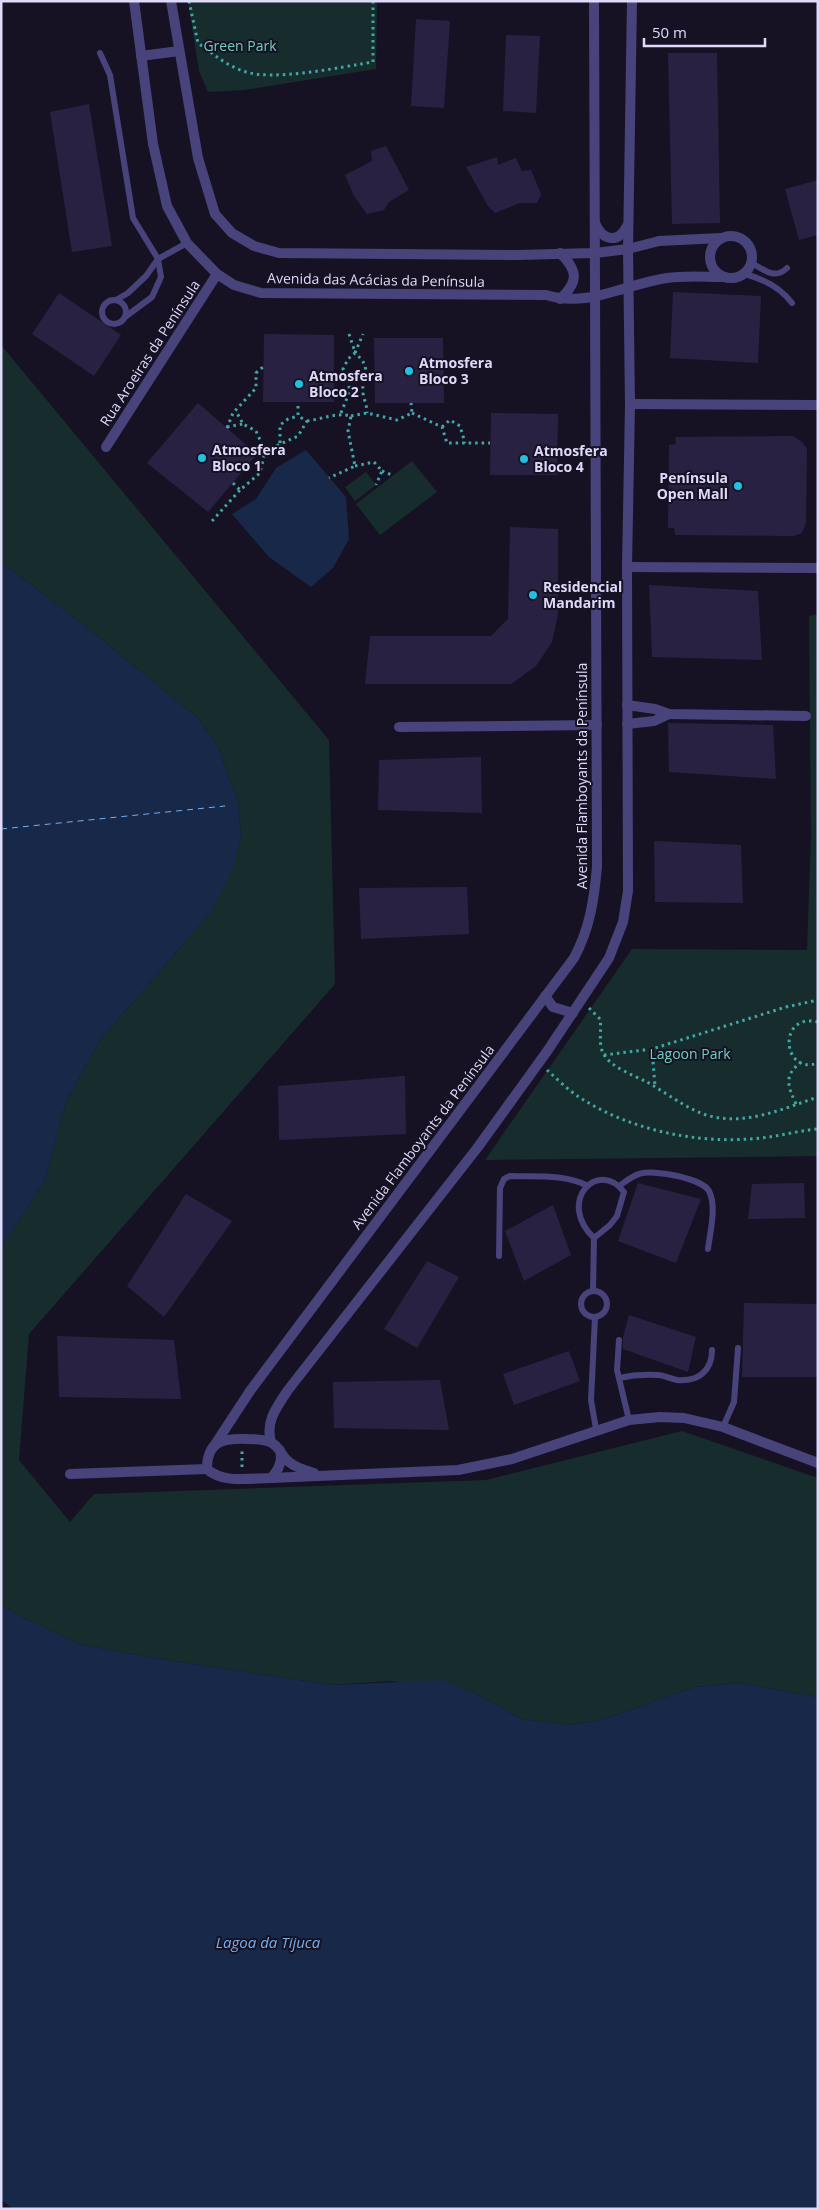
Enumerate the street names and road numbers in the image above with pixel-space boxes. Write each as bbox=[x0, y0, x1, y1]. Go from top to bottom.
street label: Avenida das Acácias da Península bbox=[267, 268, 485, 291]
street label: Rua Aroeiras da Península bbox=[95, 276, 204, 429]
street label: Avenida Flamboyants da Península bbox=[572, 663, 591, 889]
street label: Avenida Flamboyants da Península bbox=[347, 1041, 498, 1233]

